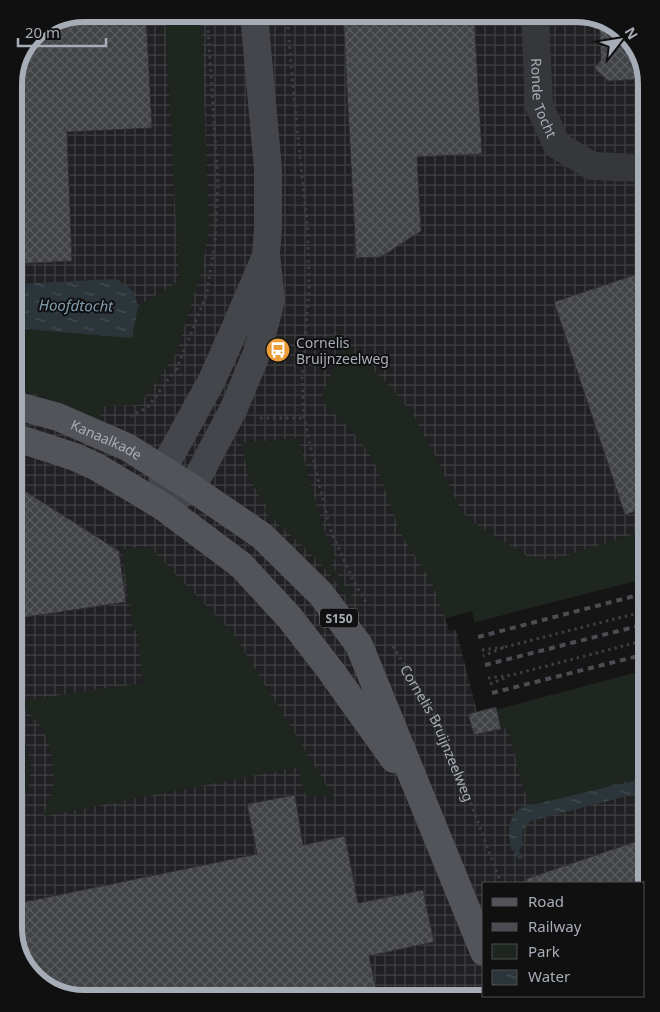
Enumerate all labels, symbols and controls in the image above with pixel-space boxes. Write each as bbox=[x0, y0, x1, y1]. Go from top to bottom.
scale bar bbox=[18, 15, 105, 47]
north arrow bbox=[595, 15, 645, 65]
text: 20 m bbox=[25, 22, 60, 42]
text: N bbox=[620, 23, 643, 43]
street label: Ronde Tocht bbox=[527, 58, 562, 141]
water label: Hoofdtocht bbox=[39, 294, 114, 316]
place label: Cornelis Bruijnzeelweg bbox=[296, 333, 389, 368]
bus stop icon: Cornelis Bruijnzeelweg bbox=[265, 337, 291, 363]
street label: Kanaalkade bbox=[68, 414, 146, 464]
road number: S150 bbox=[320, 608, 358, 628]
street label: Cornelis Bruijnzeelweg bbox=[396, 661, 479, 804]
legend bbox=[482, 882, 645, 997]
text: Road bbox=[528, 891, 564, 911]
text: Railway bbox=[528, 916, 582, 936]
text: Park bbox=[528, 941, 560, 961]
text: Water bbox=[528, 966, 570, 986]

